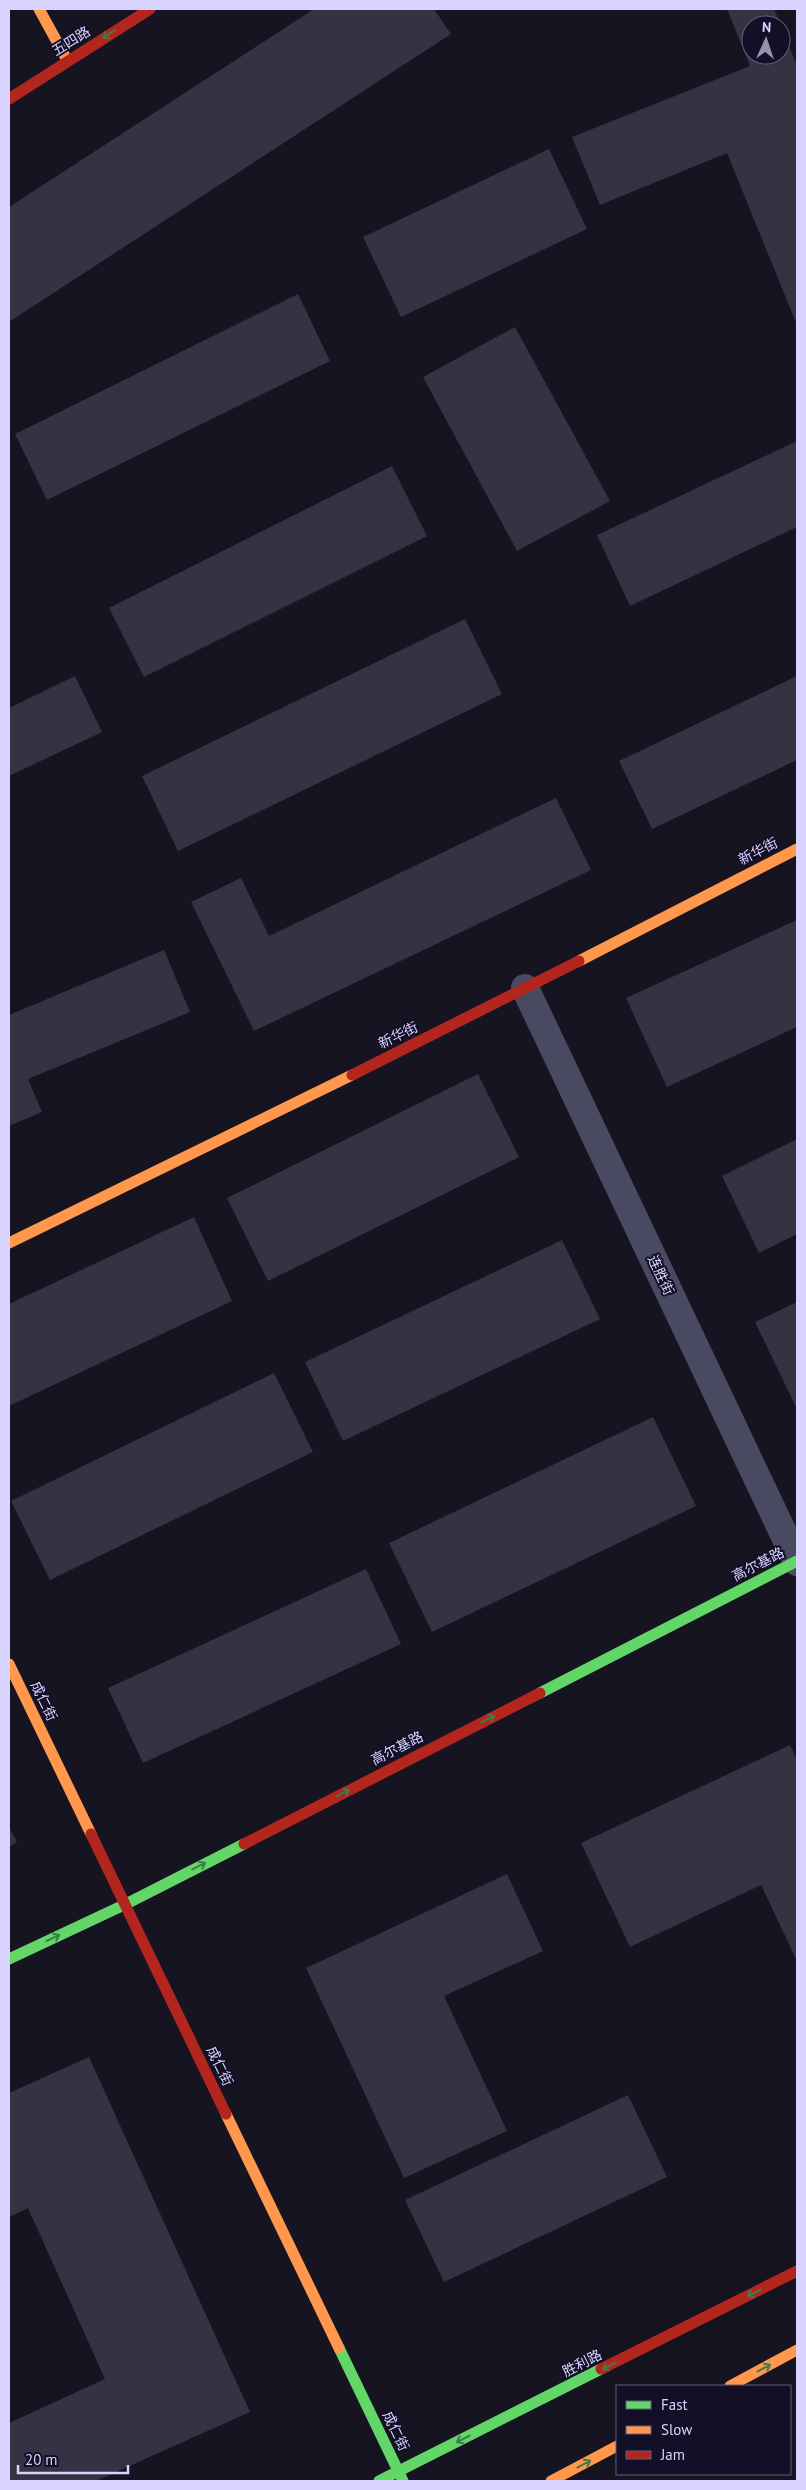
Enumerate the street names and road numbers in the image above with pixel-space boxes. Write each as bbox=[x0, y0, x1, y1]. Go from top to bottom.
street label: 五四路 bbox=[48, 22, 94, 60]
street label: 新华街 bbox=[735, 833, 781, 869]
street label: 新华街 bbox=[375, 1018, 421, 1052]
street label: 连胜街 bbox=[644, 1252, 678, 1298]
street label: 高尔基路 bbox=[729, 1543, 787, 1585]
street label: 成仁街 bbox=[27, 1678, 61, 1724]
street label: 高尔基路 bbox=[368, 1727, 426, 1769]
street label: 成仁街 bbox=[203, 2043, 237, 2089]
street label: 胜利路 bbox=[559, 2345, 605, 2381]
street label: 成仁街 bbox=[379, 2408, 413, 2454]

